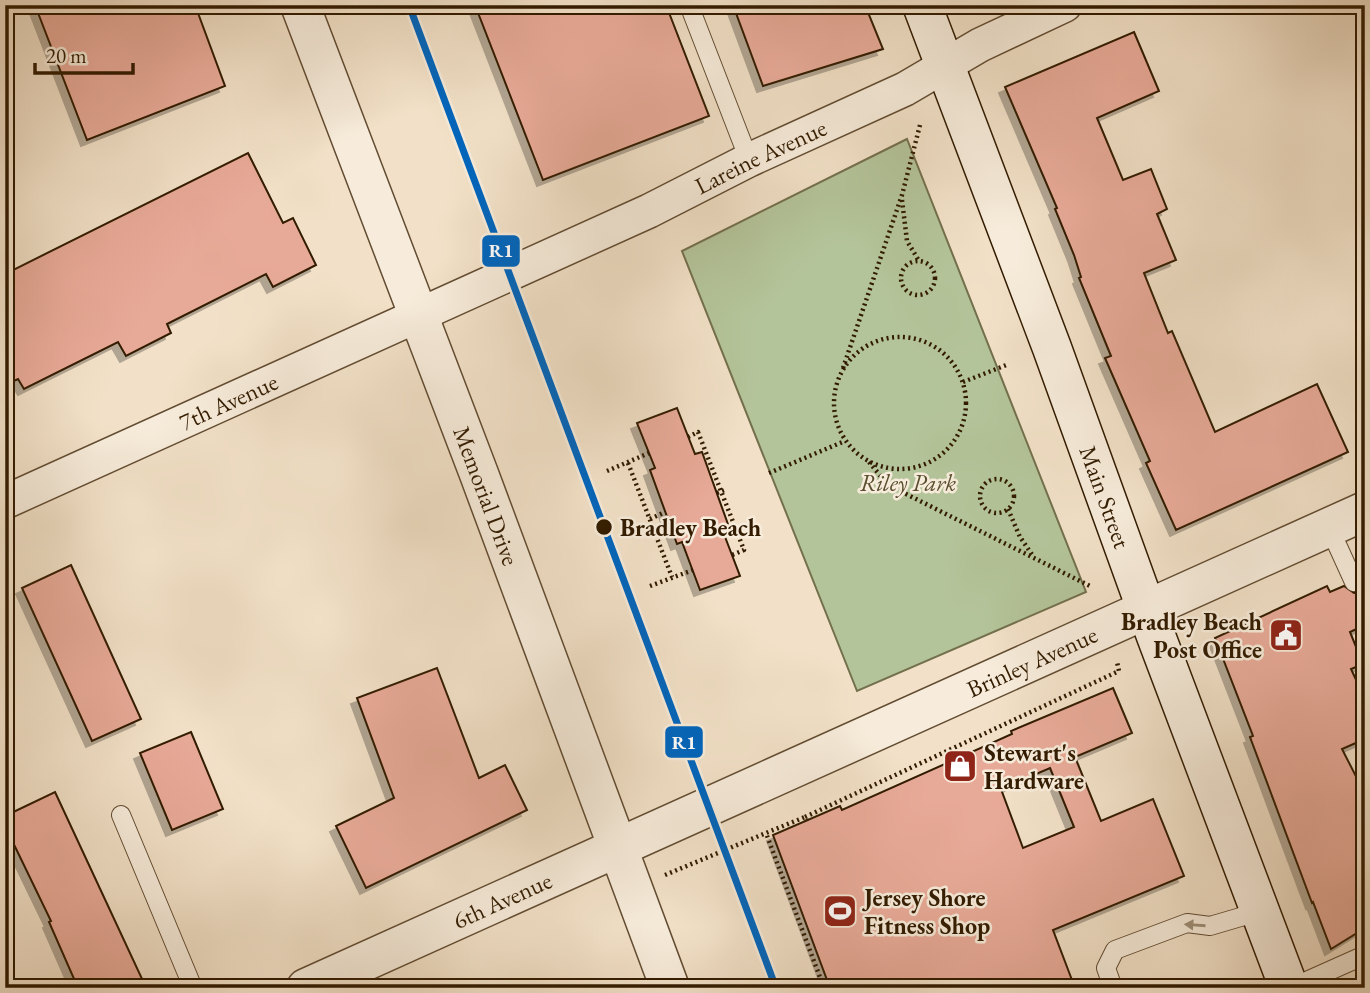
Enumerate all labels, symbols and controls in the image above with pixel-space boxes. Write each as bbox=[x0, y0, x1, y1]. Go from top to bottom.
scale bar bbox=[35, 32, 133, 76]
text: 20 m bbox=[46, 42, 87, 69]
street label: Lareine Avenue bbox=[689, 111, 831, 201]
line badge: R1 bbox=[481, 234, 521, 268]
text: R1 bbox=[489, 238, 513, 263]
street label: 7th Avenue bbox=[174, 365, 283, 437]
street label: Memorial Drive bbox=[447, 422, 527, 570]
street label: Main Street bbox=[1073, 441, 1139, 553]
park label: Riley Park bbox=[860, 467, 956, 498]
place label: Bradley Beach bbox=[620, 512, 762, 544]
marker: Bradley Beach bbox=[594, 517, 614, 537]
place label: Bradley Beach Post Office bbox=[1121, 606, 1263, 665]
public building icon: Bradley Beach Post Office bbox=[1267, 616, 1305, 654]
street label: Brinley Avenue bbox=[962, 618, 1102, 704]
line badge: R1 bbox=[664, 725, 704, 759]
text: R1 bbox=[672, 730, 696, 755]
place label: Stewart's Hardware bbox=[984, 737, 1084, 796]
shop icon: Stewart's Hardware bbox=[941, 747, 979, 785]
street label: 6th Avenue bbox=[448, 864, 556, 935]
place label: Jersey Shore Fitness Shop bbox=[862, 882, 990, 941]
sports icon: Jersey Shore Fitness Shop bbox=[821, 892, 859, 930]
one-way arrow bbox=[1184, 919, 1206, 930]

